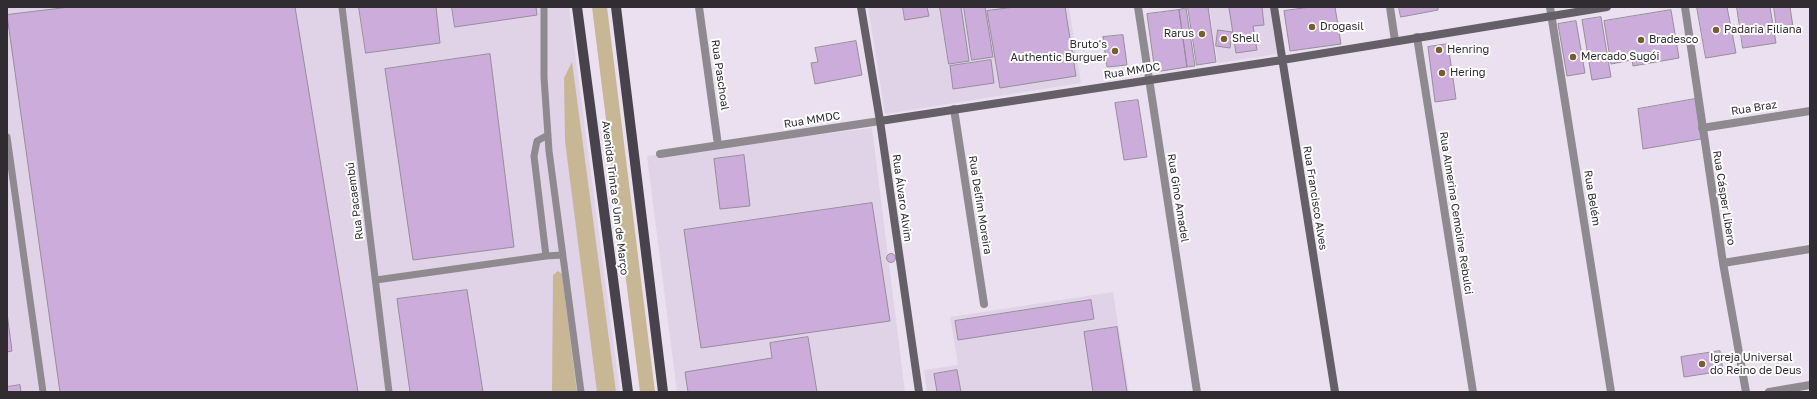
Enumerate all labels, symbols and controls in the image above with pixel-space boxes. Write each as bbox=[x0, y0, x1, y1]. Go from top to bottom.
place label: Drogasil bbox=[1320, 20, 1364, 34]
marker: Drogasil bbox=[1307, 22, 1317, 32]
place label: Padaria Filiana bbox=[1724, 23, 1802, 37]
marker: Padaria Filiana bbox=[1711, 25, 1721, 35]
place label: Rarus bbox=[1164, 27, 1194, 41]
marker: Rarus bbox=[1197, 29, 1207, 39]
place label: Shell bbox=[1232, 32, 1259, 46]
place label: Bradesco bbox=[1649, 33, 1698, 47]
marker: Shell bbox=[1219, 34, 1229, 44]
marker: Bradesco bbox=[1636, 35, 1646, 45]
place label: Bruto's Authentic Burguer bbox=[1011, 38, 1107, 64]
street label: Rua Paschoal bbox=[709, 39, 731, 111]
place label: Henring bbox=[1447, 43, 1489, 57]
marker: Henring bbox=[1434, 45, 1444, 55]
marker: Bruto's Authentic Burguer bbox=[1110, 46, 1120, 56]
place label: Mercado Sugói bbox=[1581, 50, 1659, 64]
marker: Mercado Sugói bbox=[1568, 52, 1578, 62]
street label: Rua MMDC bbox=[1103, 60, 1161, 82]
place label: Hering bbox=[1450, 66, 1486, 80]
marker: Hering bbox=[1437, 68, 1447, 78]
street label: Rua Braz bbox=[1730, 98, 1778, 118]
street label: Rua MMDC bbox=[783, 109, 841, 131]
street label: Avenida Trinta e Um de Março bbox=[599, 120, 631, 276]
street label: Rua Almerina Cemoline Rebulci bbox=[1437, 131, 1475, 295]
street label: Rua Francisco Alves bbox=[1300, 145, 1330, 251]
street label: Rua Cásper Libero bbox=[1710, 150, 1738, 246]
street label: Rua Álvaro Alvim bbox=[889, 153, 915, 243]
street label: Rua Gino Amadel bbox=[1164, 153, 1192, 243]
street label: Rua Delfim Moreira bbox=[966, 155, 994, 255]
street label: Rua Pacaembú bbox=[344, 162, 366, 240]
street label: Rua Belém bbox=[1581, 169, 1603, 227]
place label: Igreja Universal do Reino de Deus bbox=[1710, 351, 1801, 377]
marker: Igreja Universal do Reino de Deus bbox=[1697, 359, 1707, 369]

